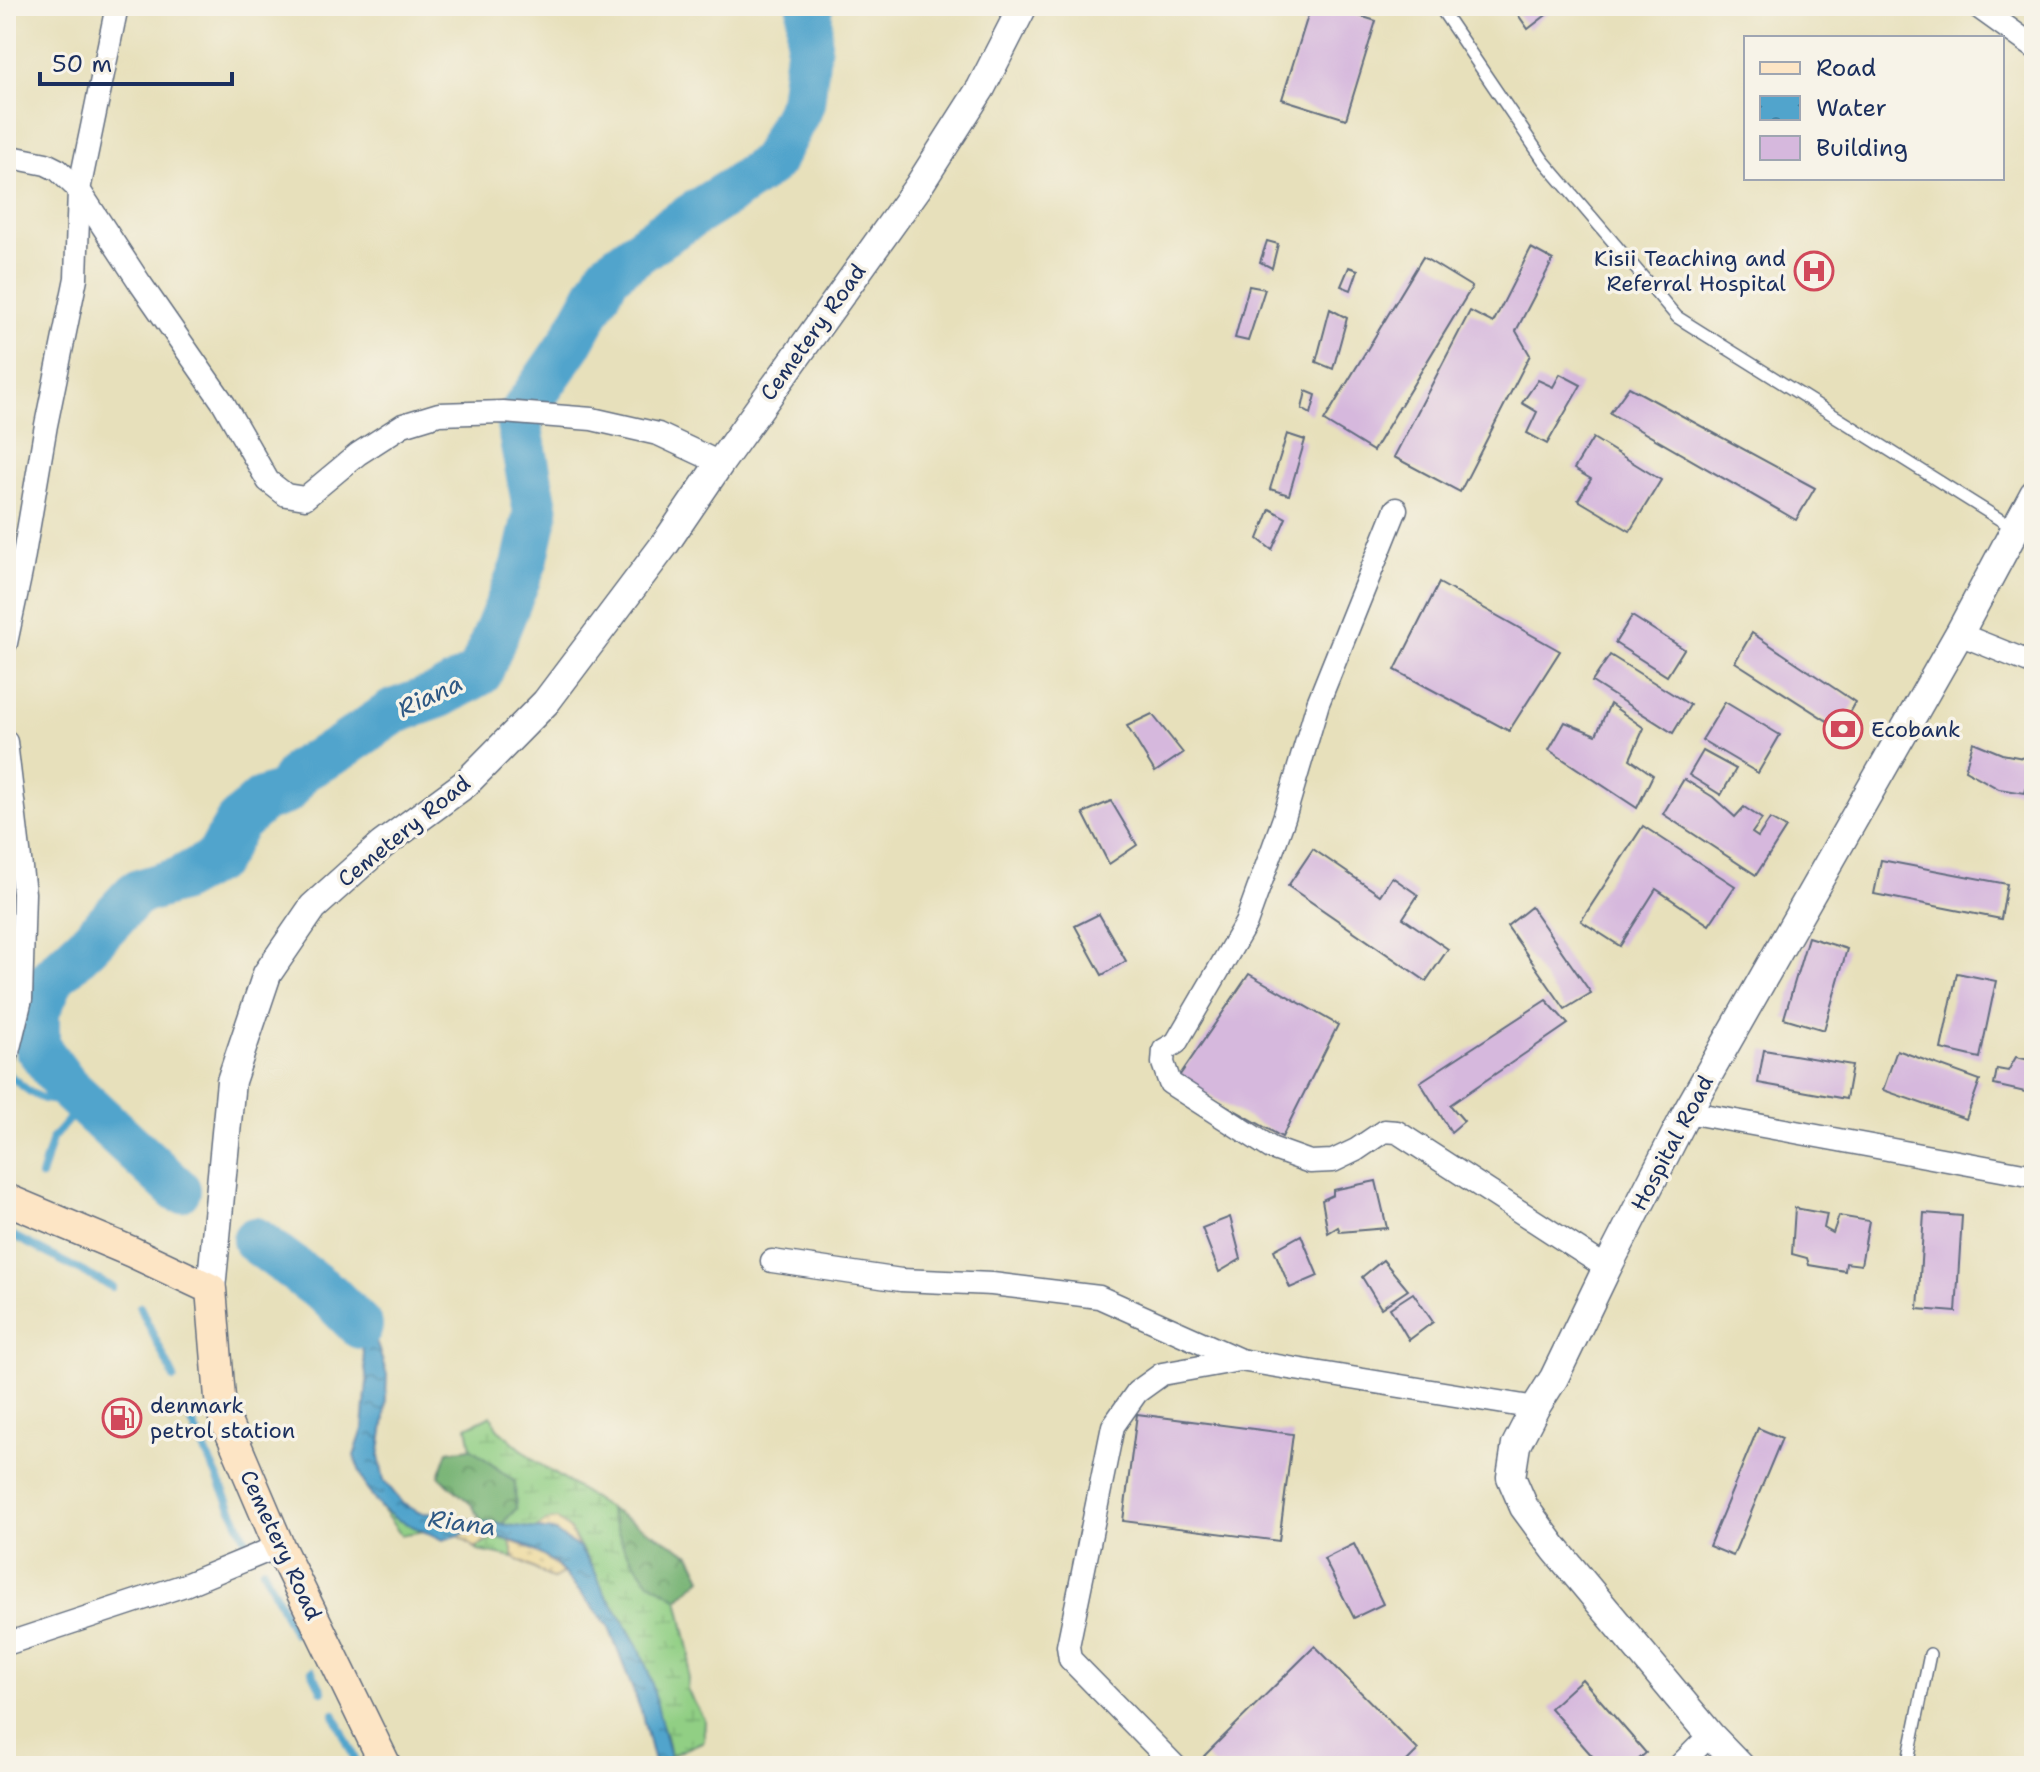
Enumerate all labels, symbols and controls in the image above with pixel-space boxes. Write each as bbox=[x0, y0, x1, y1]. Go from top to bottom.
scale bar bbox=[40, 36, 232, 86]
legend bbox=[1744, 36, 2004, 180]
text: 50 m bbox=[52, 48, 112, 80]
text: Road bbox=[1816, 52, 1876, 84]
text: Water bbox=[1816, 92, 1887, 124]
text: Building bbox=[1816, 132, 1908, 164]
place label: Kisii Teaching and Referral Hospital bbox=[1594, 244, 1786, 298]
hospital icon: Kisii Teaching and Referral Hospital bbox=[1793, 250, 1835, 292]
street label: Cemetery Road bbox=[754, 258, 873, 406]
water label: Riana bbox=[392, 667, 468, 725]
bank icon: Ecobank bbox=[1822, 708, 1864, 750]
place label: Ecobank bbox=[1871, 715, 1961, 744]
street label: Cemetery Road bbox=[332, 769, 476, 893]
street label: Hospital Road bbox=[1624, 1070, 1720, 1216]
place label: denmark petrol station bbox=[150, 1391, 295, 1445]
fuel station icon: denmark petrol station bbox=[101, 1397, 143, 1439]
street label: Cemetery Road bbox=[234, 1465, 328, 1625]
water label: Riana bbox=[426, 1502, 498, 1544]

